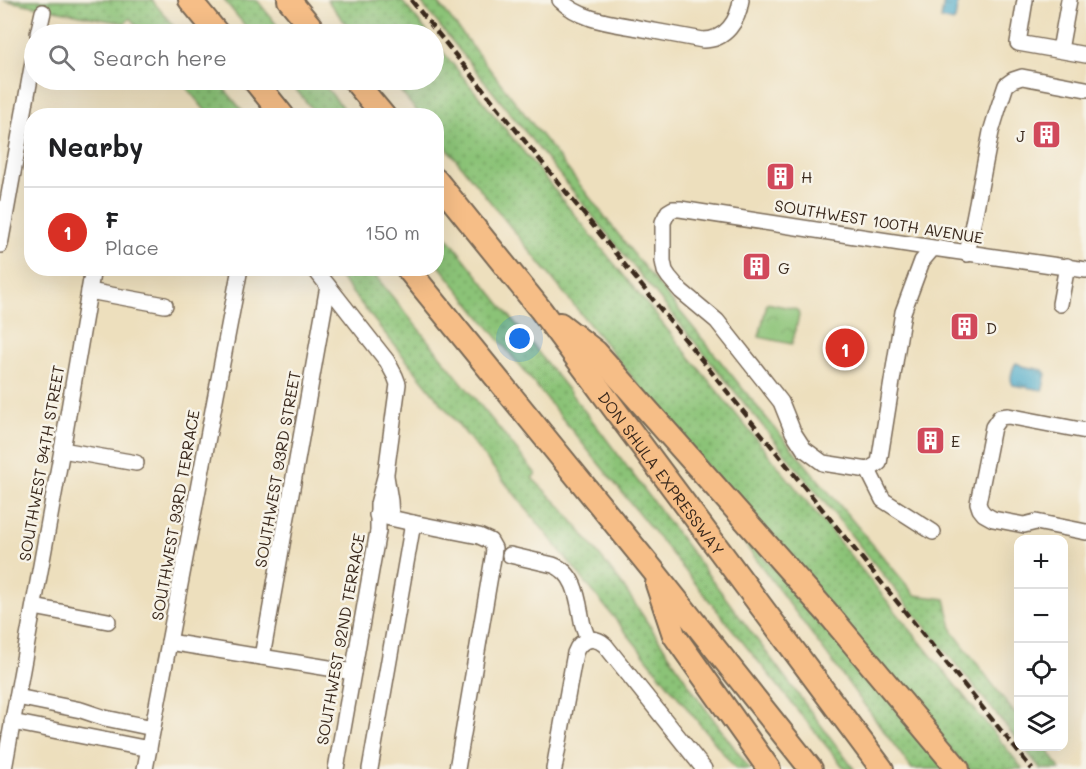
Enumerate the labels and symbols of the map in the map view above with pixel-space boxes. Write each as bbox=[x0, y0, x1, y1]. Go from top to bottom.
building icon: J bbox=[1030, 119, 1062, 151]
place label: J bbox=[1016, 125, 1025, 146]
building icon: H bbox=[764, 160, 796, 192]
place label: H bbox=[801, 166, 812, 187]
street label: SOUTHWEST 100TH AVENUE bbox=[773, 194, 985, 248]
building icon: G bbox=[741, 251, 773, 283]
place label: G bbox=[778, 257, 790, 278]
building icon: D bbox=[949, 311, 981, 343]
place label: D bbox=[986, 317, 997, 338]
your location bbox=[505, 324, 534, 353]
pin: 1 bbox=[826, 326, 864, 370]
street label: SOUTHWEST 94TH STREET bbox=[13, 363, 69, 563]
street label: SOUTHWEST 93RD STREET bbox=[249, 369, 305, 569]
street label: DON SHULA EXPRESSWAY bbox=[594, 387, 730, 559]
street label: SOUTHWEST 93RD TERRACE bbox=[146, 408, 204, 622]
building icon: E bbox=[914, 424, 946, 456]
place label: E bbox=[951, 430, 960, 451]
street label: SOUTHWEST 92ND TERRACE bbox=[311, 532, 369, 746]

